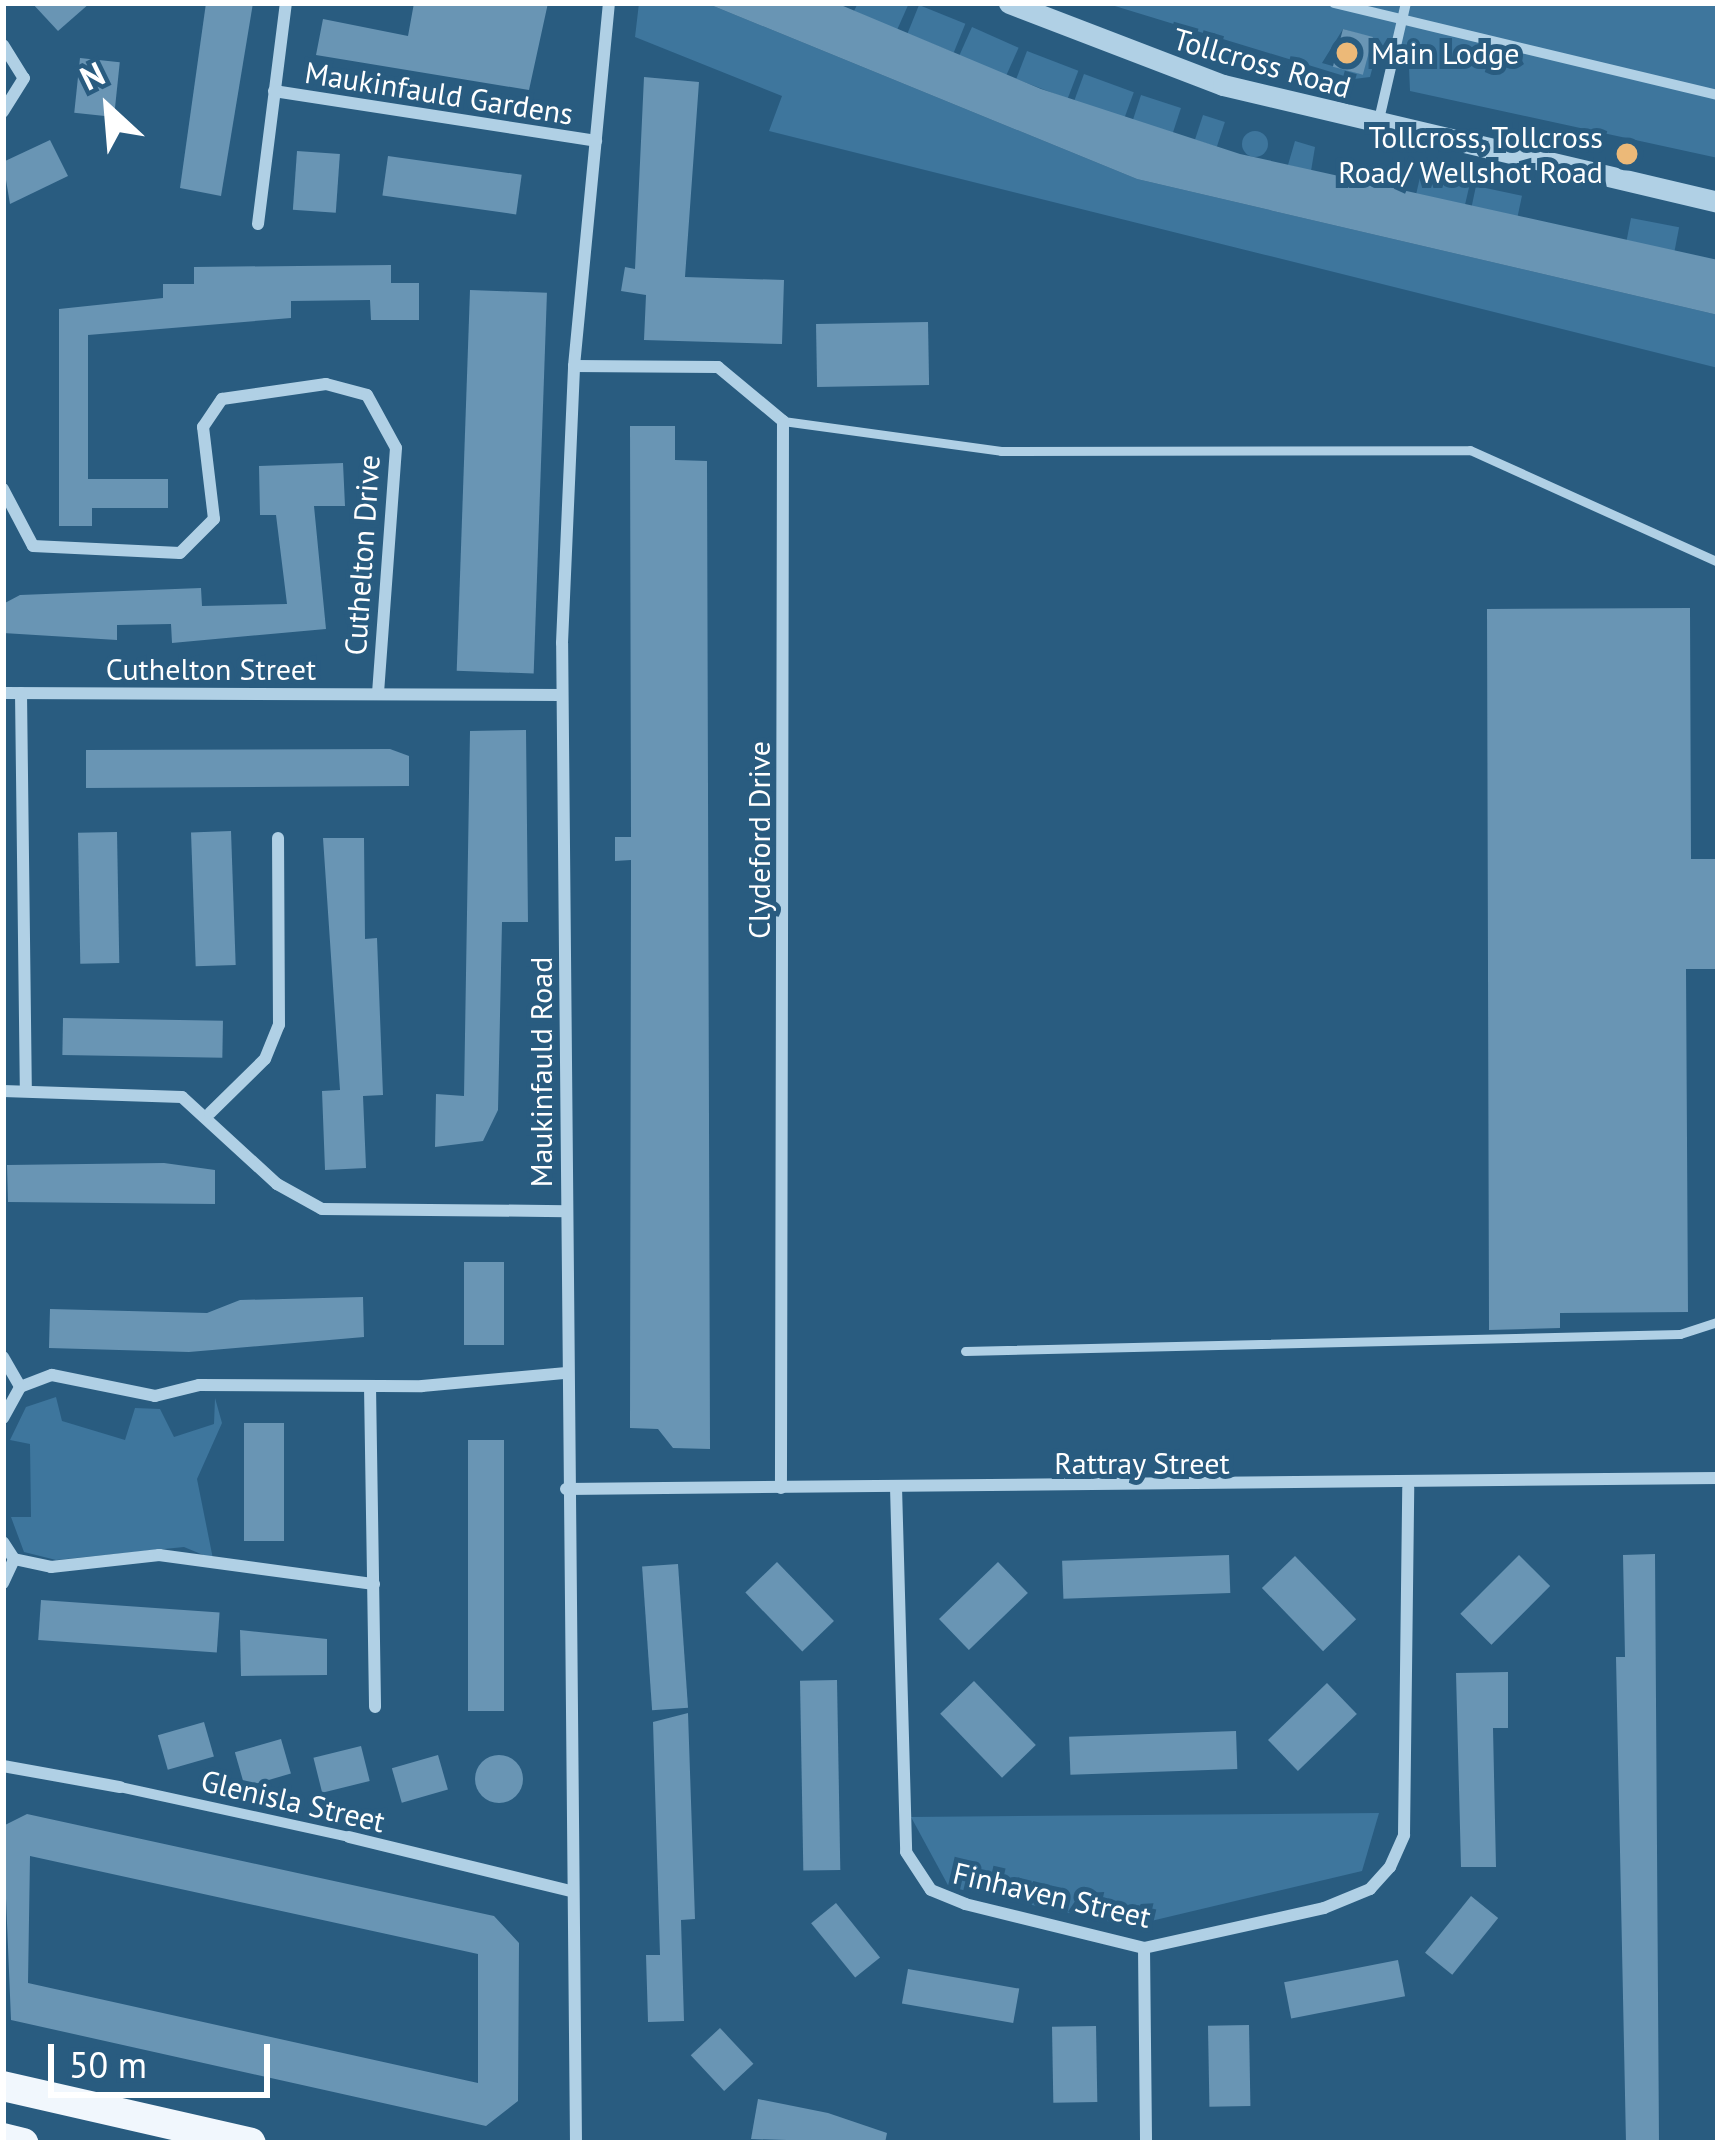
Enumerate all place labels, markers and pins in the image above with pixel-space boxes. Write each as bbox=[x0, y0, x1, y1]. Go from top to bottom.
place label: Main Lodge bbox=[1371, 35, 1519, 71]
marker: Main Lodge bbox=[1334, 40, 1360, 66]
place label: Tollcross, Tollcross Road/ Wellshot Road bbox=[1338, 119, 1603, 190]
marker: Tollcross, Tollcross Road/ Wellshot Road bbox=[1614, 141, 1640, 167]

